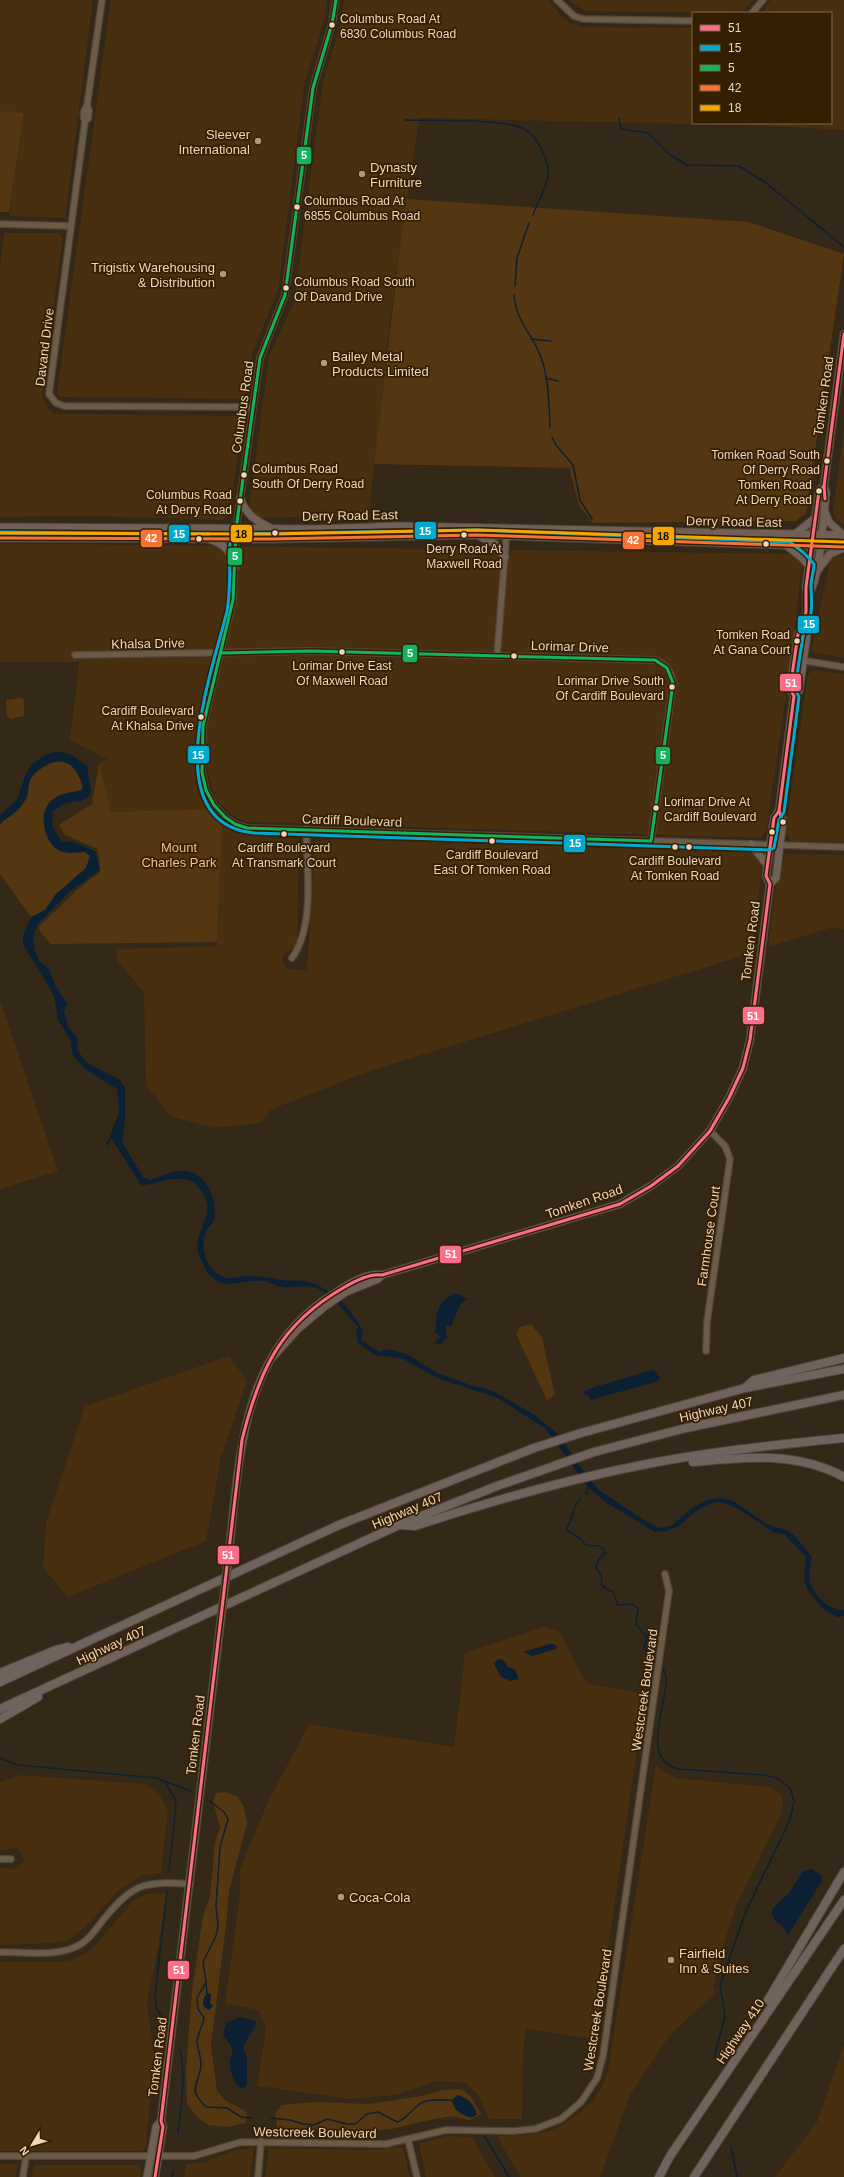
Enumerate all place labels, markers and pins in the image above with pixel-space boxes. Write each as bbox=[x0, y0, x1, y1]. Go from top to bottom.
place label: Columbus Road At 6830 Columbus Road bbox=[340, 12, 456, 41]
marker: Columbus Road At 6830 Columbus Road bbox=[327, 20, 337, 30]
place label: Sleever International bbox=[178, 127, 251, 157]
marker: Sleever International bbox=[253, 136, 263, 146]
place label: Dynasty Furniture bbox=[370, 160, 422, 190]
marker: Dynasty Furniture bbox=[357, 169, 367, 179]
place label: Columbus Road At 6855 Columbus Road bbox=[304, 194, 420, 223]
marker: Columbus Road At 6855 Columbus Road bbox=[292, 202, 302, 212]
place label: Trigistix Warehousing & Distribution bbox=[91, 260, 215, 290]
marker: Trigistix Warehousing & Distribution bbox=[218, 269, 228, 279]
place label: Columbus Road South Of Davand Drive bbox=[294, 275, 415, 304]
marker: Columbus Road South Of Davand Drive bbox=[281, 283, 291, 293]
place label: Bailey Metal Products Limited bbox=[332, 349, 429, 379]
marker: Bailey Metal Products Limited bbox=[319, 358, 329, 368]
place label: Tomken Road South Of Derry Road bbox=[711, 448, 820, 477]
marker: Tomken Road South Of Derry Road bbox=[822, 456, 832, 466]
place label: Columbus Road South Of Derry Road bbox=[252, 462, 364, 491]
marker: Columbus Road South Of Derry Road bbox=[239, 470, 249, 480]
place label: Tomken Road At Derry Road bbox=[736, 478, 812, 507]
marker: Tomken Road At Derry Road bbox=[814, 486, 824, 496]
place label: Columbus Road At Derry Road bbox=[146, 488, 232, 517]
marker: Columbus Road At Derry Road bbox=[235, 496, 245, 506]
unlabelled marker bbox=[270, 528, 280, 538]
marker: Derry Road At Maxwell Road bbox=[459, 530, 469, 540]
unlabelled marker bbox=[194, 534, 204, 544]
unlabelled marker bbox=[761, 539, 771, 549]
place label: Derry Road At Maxwell Road bbox=[426, 542, 502, 571]
place label: Tomken Road At Gana Court bbox=[713, 628, 791, 657]
marker: Tomken Road At Gana Court bbox=[792, 636, 802, 646]
marker: Lorimar Drive East Of Maxwell Road bbox=[337, 647, 347, 657]
unlabelled marker bbox=[509, 651, 519, 661]
place label: Lorimar Drive East Of Maxwell Road bbox=[292, 659, 392, 688]
place label: Lorimar Drive South Of Cardiff Boulevard bbox=[556, 674, 664, 703]
marker: Lorimar Drive South Of Cardiff Boulevard bbox=[667, 682, 677, 692]
place label: Cardiff Boulevard At Khalsa Drive bbox=[102, 704, 194, 733]
marker: Cardiff Boulevard At Khalsa Drive bbox=[196, 712, 206, 722]
place label: Lorimar Drive At Cardiff Boulevard bbox=[664, 795, 757, 824]
marker: Lorimar Drive At Cardiff Boulevard bbox=[651, 803, 661, 813]
unlabelled marker bbox=[778, 817, 788, 827]
unlabelled marker bbox=[767, 827, 777, 837]
marker: Cardiff Boulevard At Transmark Court bbox=[279, 829, 289, 839]
marker: Cardiff Boulevard East Of Tomken Road bbox=[487, 836, 497, 846]
place label: Cardiff Boulevard At Transmark Court bbox=[232, 841, 337, 870]
marker: Cardiff Boulevard At Tomken Road bbox=[670, 842, 680, 852]
unlabelled marker bbox=[684, 842, 694, 852]
place label: Cardiff Boulevard East Of Tomken Road bbox=[433, 848, 551, 877]
place label: Cardiff Boulevard At Tomken Road bbox=[629, 854, 721, 883]
place label: Coca-Cola bbox=[349, 1890, 411, 1905]
marker: Coca-Cola bbox=[336, 1892, 346, 1902]
place label: Fairfield Inn & Suites bbox=[679, 1946, 750, 1976]
marker: Fairfield Inn & Suites bbox=[666, 1955, 676, 1965]

